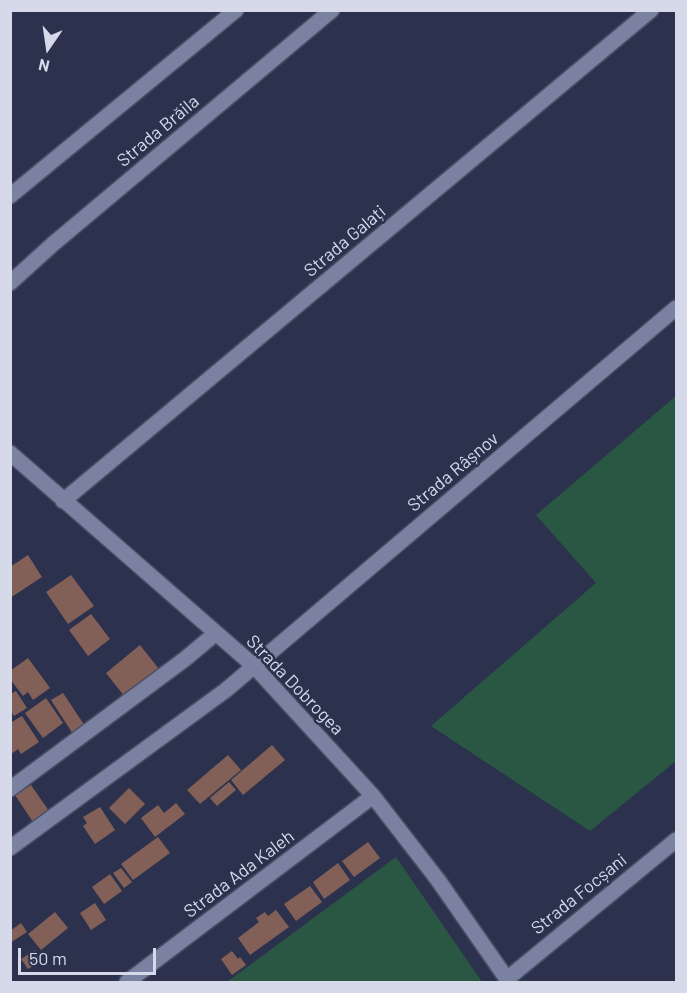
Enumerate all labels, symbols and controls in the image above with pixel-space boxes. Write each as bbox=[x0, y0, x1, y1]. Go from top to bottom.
north arrow bbox=[18, 18, 78, 78]
text: N bbox=[37, 56, 51, 76]
street label: Strada Brăila bbox=[113, 90, 203, 172]
street label: Strada Galați bbox=[300, 201, 390, 281]
street label: Strada Râșnov bbox=[403, 428, 503, 516]
street label: Strada Dobrogea bbox=[242, 630, 348, 740]
street label: Strada Ada Kaleh bbox=[180, 826, 298, 922]
street label: Strada Focșani bbox=[527, 849, 631, 939]
scale bar bbox=[21, 936, 159, 974]
text: 50 m bbox=[29, 947, 67, 969]

